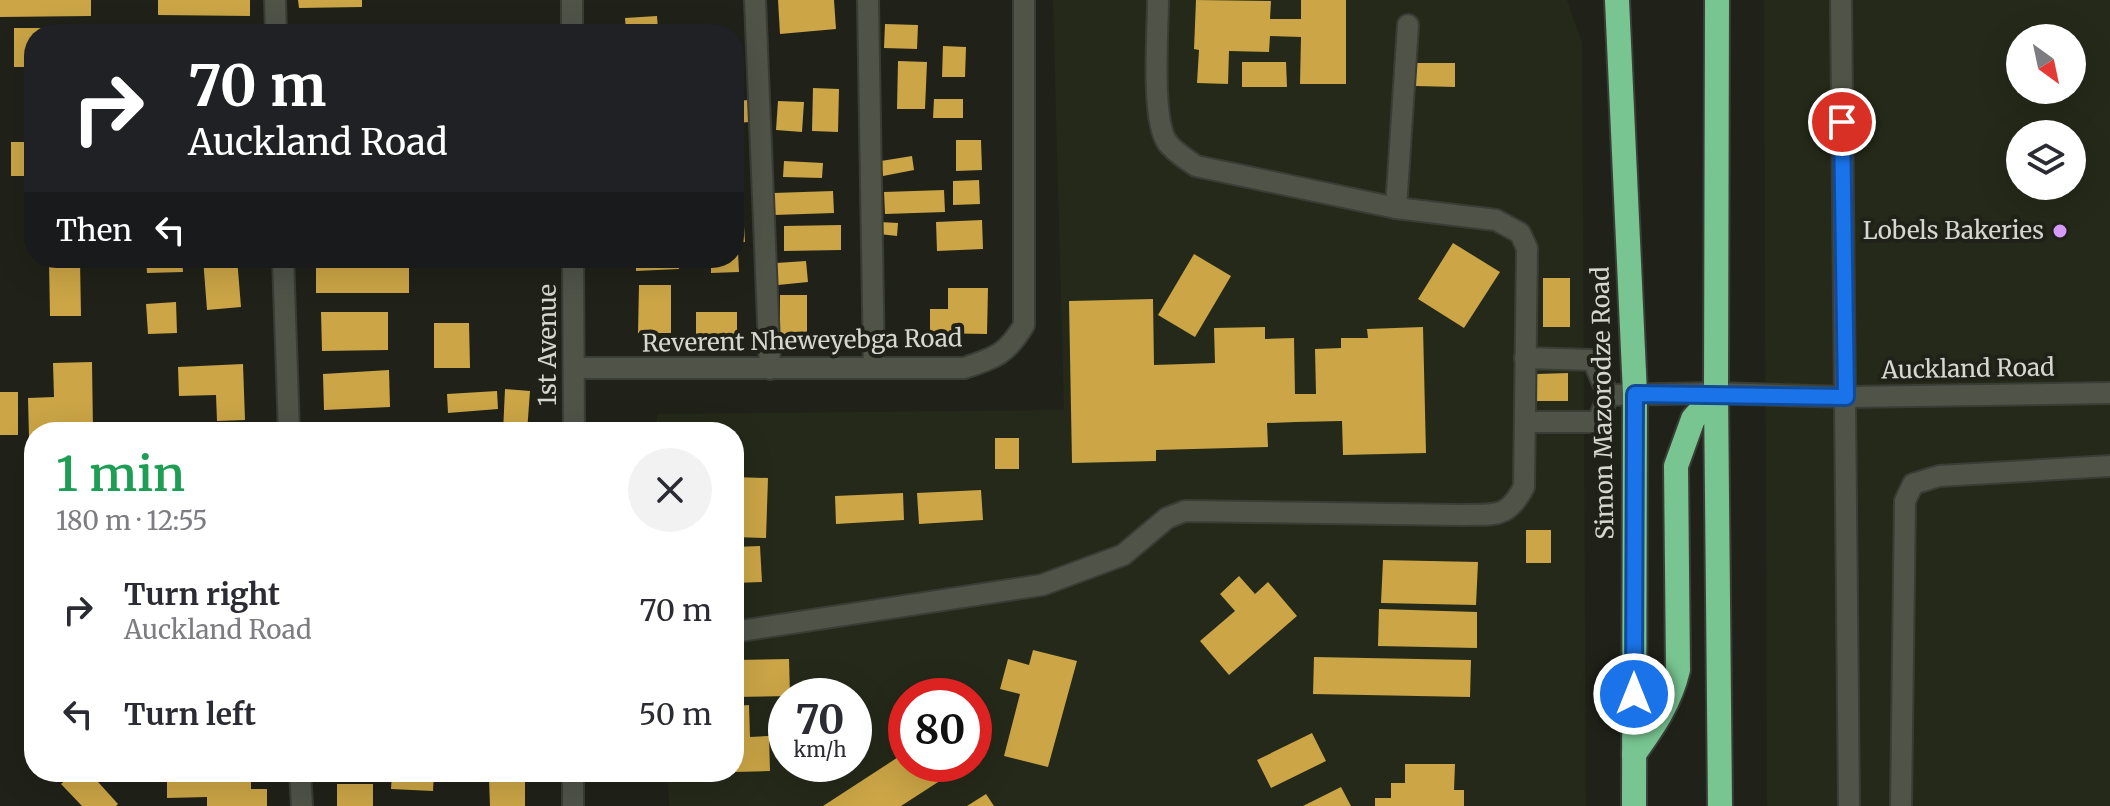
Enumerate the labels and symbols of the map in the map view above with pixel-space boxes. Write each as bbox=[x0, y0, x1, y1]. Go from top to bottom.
north arrow bbox=[2006, 24, 2086, 104]
pin bbox=[1808, 88, 1876, 156]
place label: Lobels Bakeries bbox=[1863, 215, 2044, 246]
marker: Lobels Bakeries bbox=[2051, 222, 2069, 240]
street label: Simon Mazorodze Road bbox=[1585, 266, 1620, 540]
street label: 1st Avenue bbox=[532, 284, 563, 406]
street label: Reverent Nheweyebga Road bbox=[642, 322, 962, 359]
street label: Auckland Road bbox=[1880, 351, 2055, 386]
position arrow bbox=[1592, 652, 1676, 736]
speed limit sign: 80 bbox=[888, 678, 992, 782]

